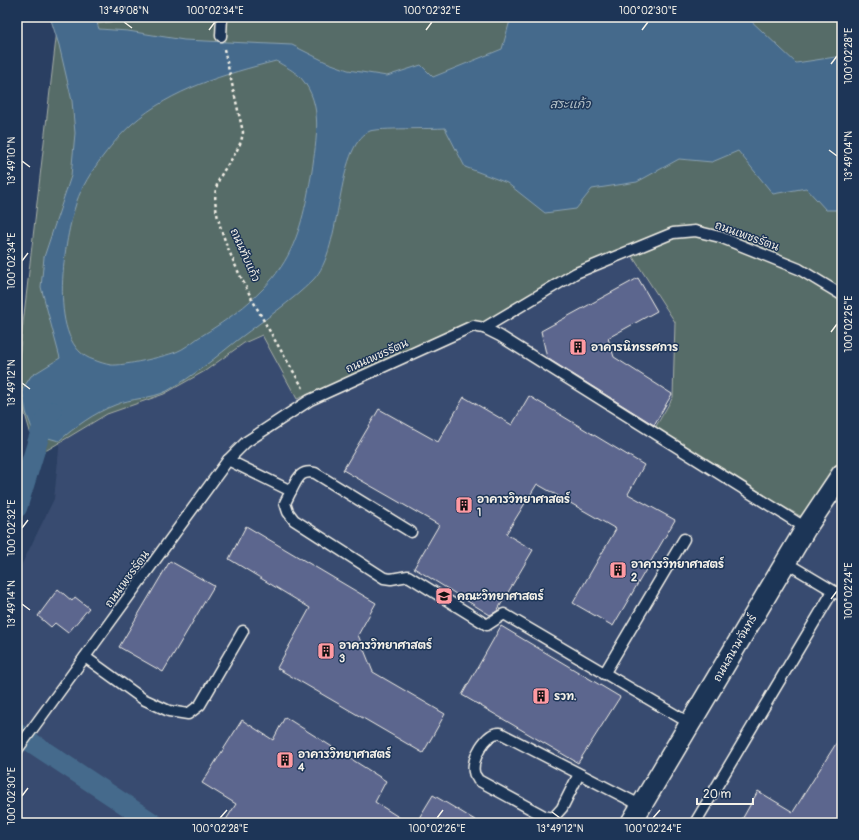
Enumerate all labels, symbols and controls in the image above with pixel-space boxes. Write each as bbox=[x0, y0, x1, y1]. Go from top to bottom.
text: 13°49'08"N bbox=[99, 5, 149, 17]
text: 100°02'34"E bbox=[187, 5, 244, 17]
text: 100°02'32"E bbox=[404, 5, 460, 17]
text: 100°02'30"E bbox=[619, 5, 677, 17]
text: 100°02'28"E bbox=[843, 28, 855, 84]
water label: สระแก้ว bbox=[550, 96, 591, 112]
text: 13°49'04"N bbox=[843, 131, 855, 181]
text: 13°49'10"N bbox=[6, 137, 18, 185]
street label: ถนนเพชรรัตน bbox=[713, 217, 782, 254]
street label: ถนนทับแก้ว bbox=[228, 226, 263, 284]
text: 100°02'34"E bbox=[6, 233, 18, 290]
text: 100°02'26"E bbox=[843, 295, 855, 353]
street label: ถนนเพชรรัตน bbox=[343, 335, 411, 376]
building icon: อาคารนิทรรศการ bbox=[568, 337, 588, 357]
place label: อาคารนิทรรศการ bbox=[591, 340, 678, 354]
text: 13°49'12"N bbox=[6, 359, 18, 407]
place label: อาคารวิทยาศาสตร์ 1 bbox=[477, 491, 570, 519]
building icon: อาคารวิทยาศาสตร์ 1 bbox=[454, 495, 474, 515]
text: 100°02'32"E bbox=[6, 500, 18, 556]
street label: ถนนเพชรรัตน bbox=[101, 547, 152, 610]
place label: อาคารวิทยาศาสตร์ 2 bbox=[631, 556, 724, 584]
building icon: อาคารวิทยาศาสตร์ 2 bbox=[608, 560, 628, 580]
text: 100°02'24"E bbox=[843, 563, 855, 620]
text: 13°49'14"N bbox=[6, 580, 18, 628]
school or university icon: คณะวิทยาศาสตร์ bbox=[434, 586, 454, 606]
place label: คณะวิทยาศาสตร์ bbox=[457, 588, 544, 603]
street label: ถนนสนามจันทร์ bbox=[709, 611, 760, 684]
place label: อาคารวิทยาศาสตร์ 3 bbox=[339, 637, 432, 665]
building icon: อาคารวิทยาศาสตร์ 3 bbox=[316, 641, 336, 661]
building icon: รวท. bbox=[531, 686, 551, 706]
place label: รวท. bbox=[554, 690, 577, 703]
place label: อาคารวิทยาศาสตร์ 4 bbox=[297, 746, 391, 774]
building icon: อาคารวิทยาศาสตร์ 4 bbox=[275, 750, 295, 770]
text: 100°02'30"E bbox=[6, 767, 18, 825]
scale bar bbox=[697, 780, 753, 806]
text: 20 m bbox=[703, 787, 732, 802]
text: 100°02'28"E bbox=[192, 823, 248, 835]
text: 100°02'26"E bbox=[408, 823, 466, 835]
text: 13°49'12"N bbox=[536, 823, 584, 835]
text: 100°02'24"E bbox=[625, 823, 682, 835]

